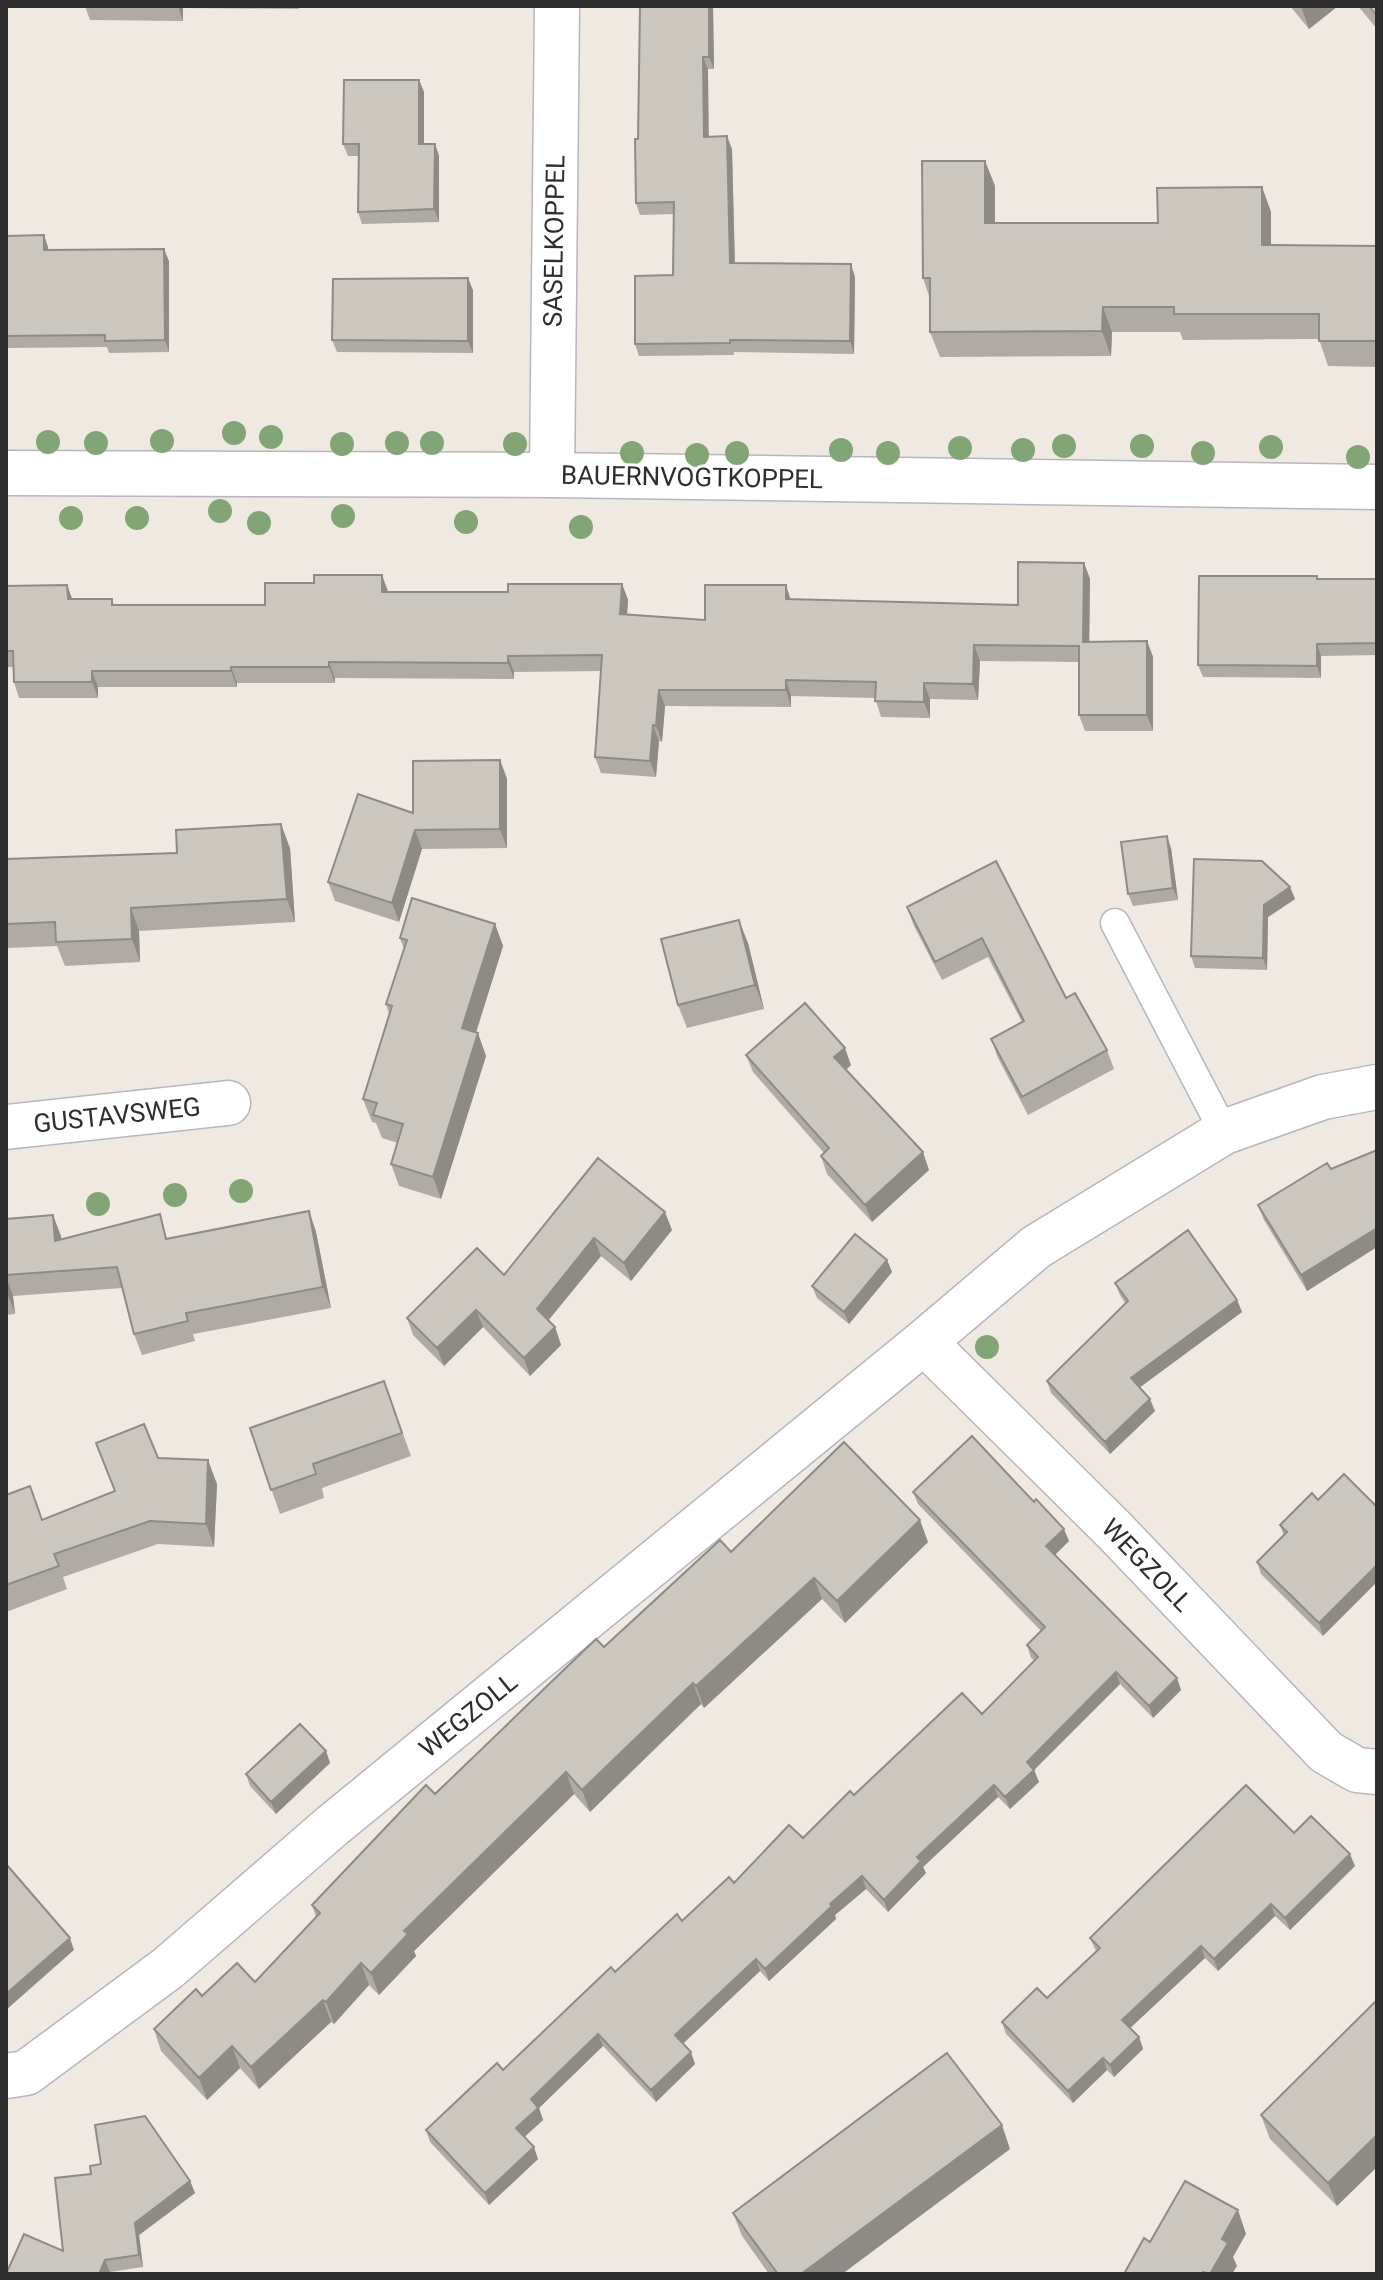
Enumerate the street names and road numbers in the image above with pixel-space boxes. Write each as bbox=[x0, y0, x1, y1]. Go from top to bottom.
street label: SASELKOPPEL bbox=[538, 155, 570, 327]
street label: BAUERNVOGTKOPPEL bbox=[561, 460, 823, 494]
street label: GUSTAVSWEG bbox=[32, 1091, 202, 1139]
street label: WEGZOLL bbox=[1096, 1513, 1198, 1617]
street label: WEGZOLL bbox=[413, 1667, 523, 1763]

